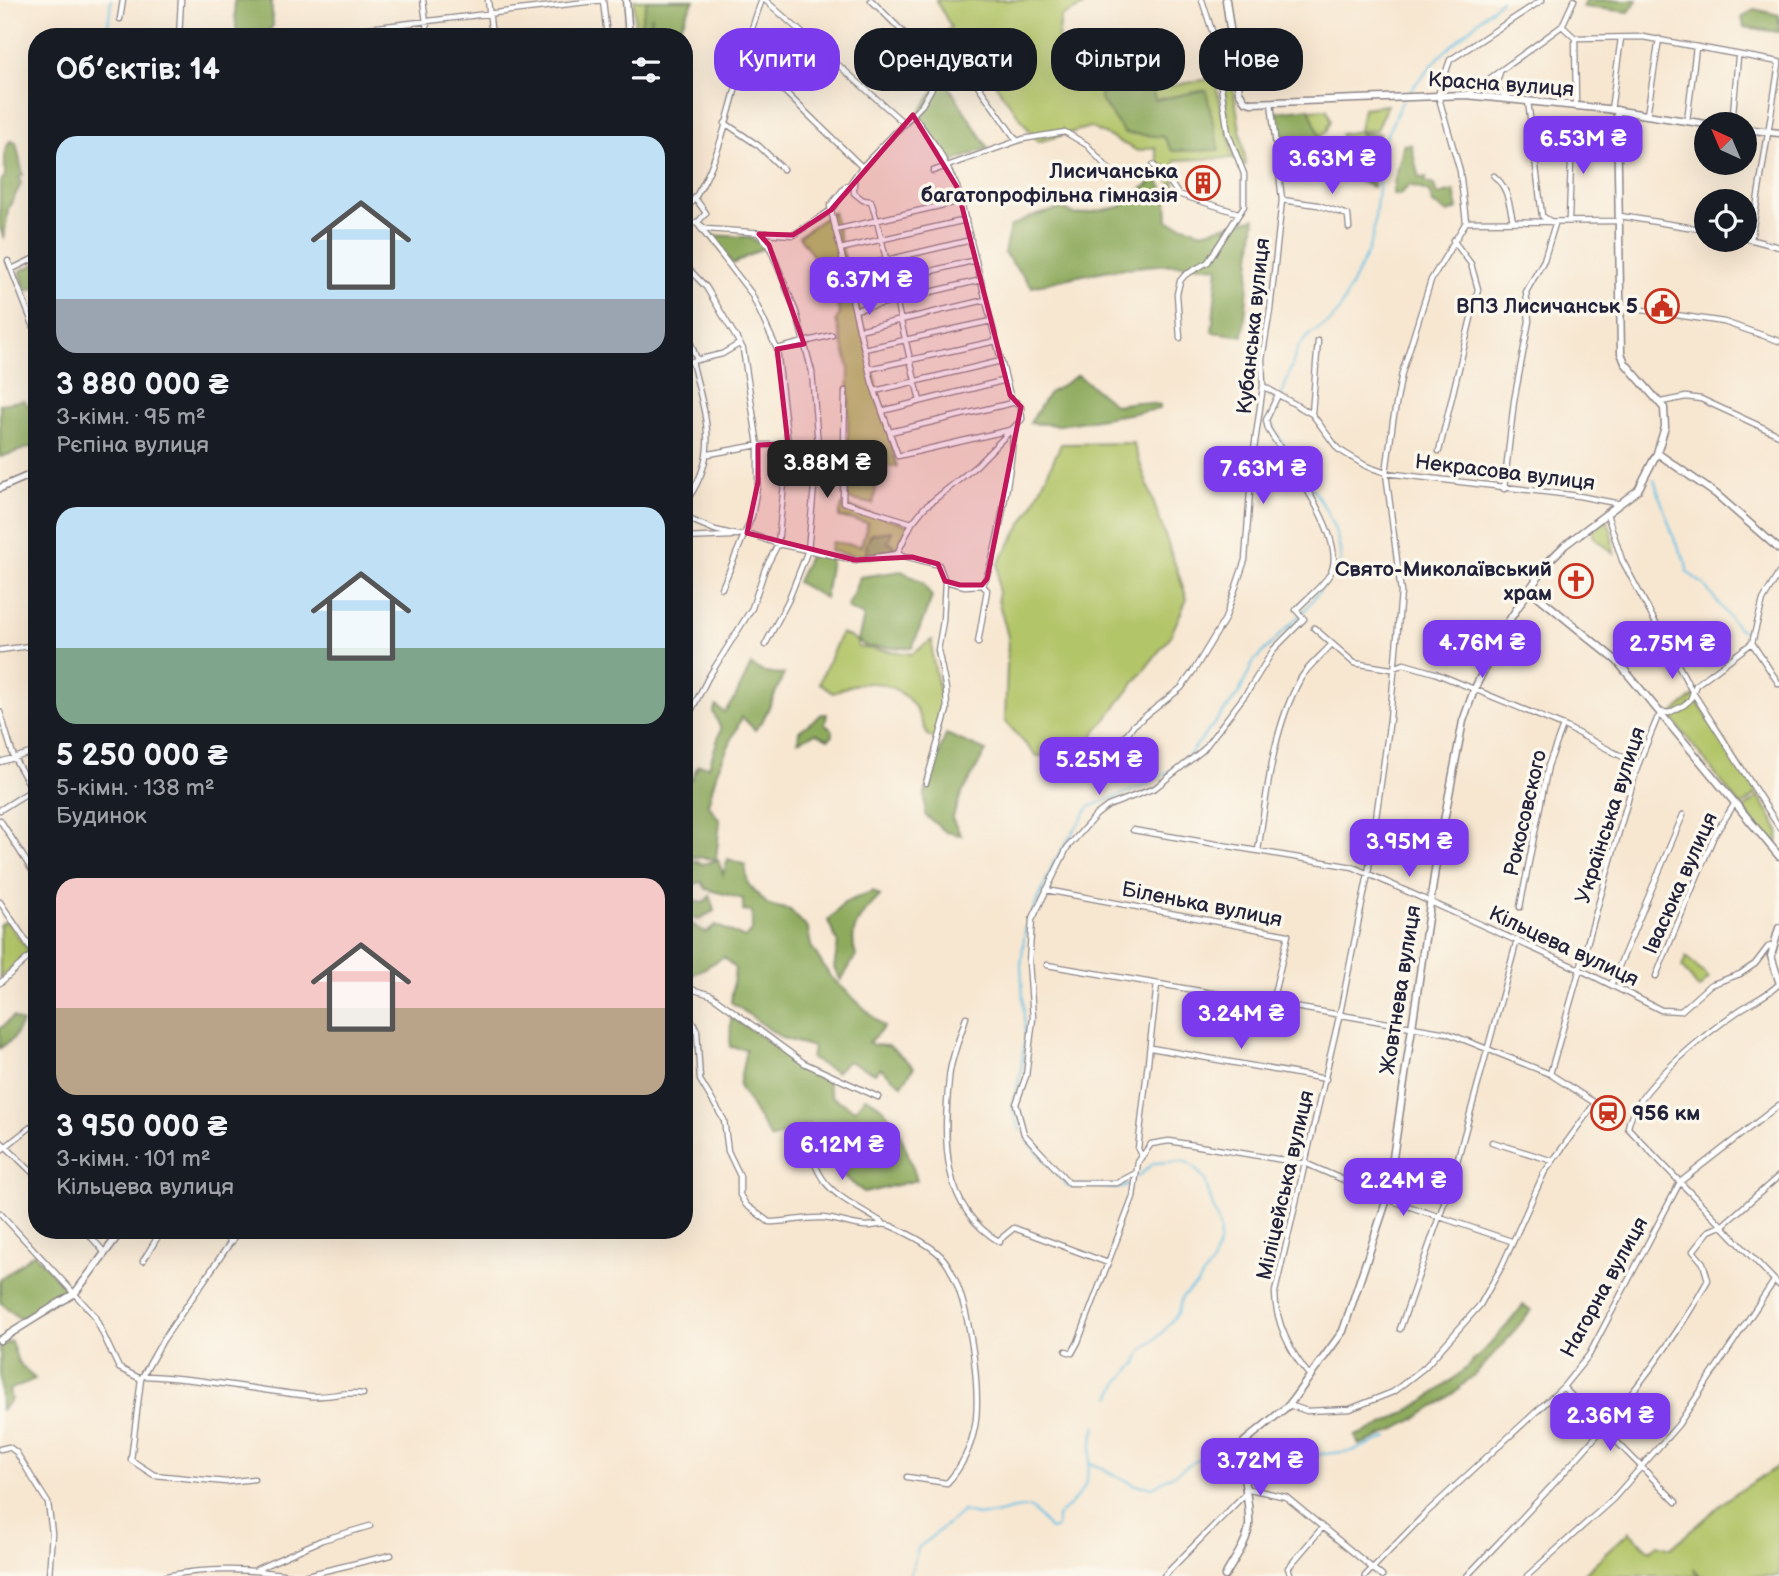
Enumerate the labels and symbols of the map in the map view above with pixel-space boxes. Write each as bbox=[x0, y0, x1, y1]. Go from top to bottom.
street label: Красна вулиця bbox=[1427, 67, 1575, 102]
north arrow bbox=[1694, 112, 1757, 175]
pin: 6.53M ₴ bbox=[1518, 116, 1648, 176]
pin: 3.63M ₴ bbox=[1267, 136, 1397, 196]
place label: Лисичанська багатопрофільна гімназія bbox=[921, 159, 1179, 208]
building icon: Лисичанська багатопрофільна гімназія bbox=[1184, 164, 1222, 202]
street label: Кубанська вулиця bbox=[1232, 237, 1275, 415]
pin: 6.37M ₴ bbox=[804, 258, 934, 317]
public building icon: ВПЗ Лисичанськ 5 bbox=[1643, 287, 1681, 325]
place label: ВПЗ Лисичанськ 5 bbox=[1456, 294, 1638, 319]
pin: 3.88M ₴ bbox=[762, 440, 892, 500]
pin: 7.63M ₴ bbox=[1198, 447, 1328, 506]
street label: Некрасова вулиця bbox=[1413, 449, 1596, 496]
place label: Свято-Миколаївський храм bbox=[1335, 557, 1552, 606]
church icon: Свято-Миколаївський храм bbox=[1557, 562, 1595, 600]
pin: 4.76M ₴ bbox=[1417, 620, 1547, 680]
pin: 2.75M ₴ bbox=[1607, 622, 1737, 681]
street label: Українська вулиця bbox=[1570, 724, 1651, 906]
pin: 5.25M ₴ bbox=[1034, 738, 1164, 797]
street label: Рокосовского bbox=[1499, 747, 1552, 879]
street label: Івасюка вулиця bbox=[1638, 808, 1723, 958]
pin: 3.95M ₴ bbox=[1344, 820, 1474, 879]
street label: Біленька вулиця bbox=[1120, 877, 1284, 932]
street label: Кільцева вулиця bbox=[1485, 901, 1643, 992]
street label: Жовтнева вулиця bbox=[1375, 904, 1426, 1077]
pin: 3.24M ₴ bbox=[1176, 992, 1306, 1051]
street label: Міліцейська вулиця bbox=[1252, 1088, 1319, 1282]
station icon: 956 км bbox=[1589, 1094, 1627, 1132]
place label: 956 км bbox=[1632, 1101, 1700, 1126]
pin: 6.12M ₴ bbox=[777, 1122, 907, 1182]
pin: 2.24M ₴ bbox=[1338, 1158, 1468, 1218]
street label: Нагорна вулиця bbox=[1555, 1213, 1653, 1362]
pin: 2.36M ₴ bbox=[1545, 1394, 1675, 1453]
pin: 3.72M ₴ bbox=[1195, 1438, 1325, 1498]

